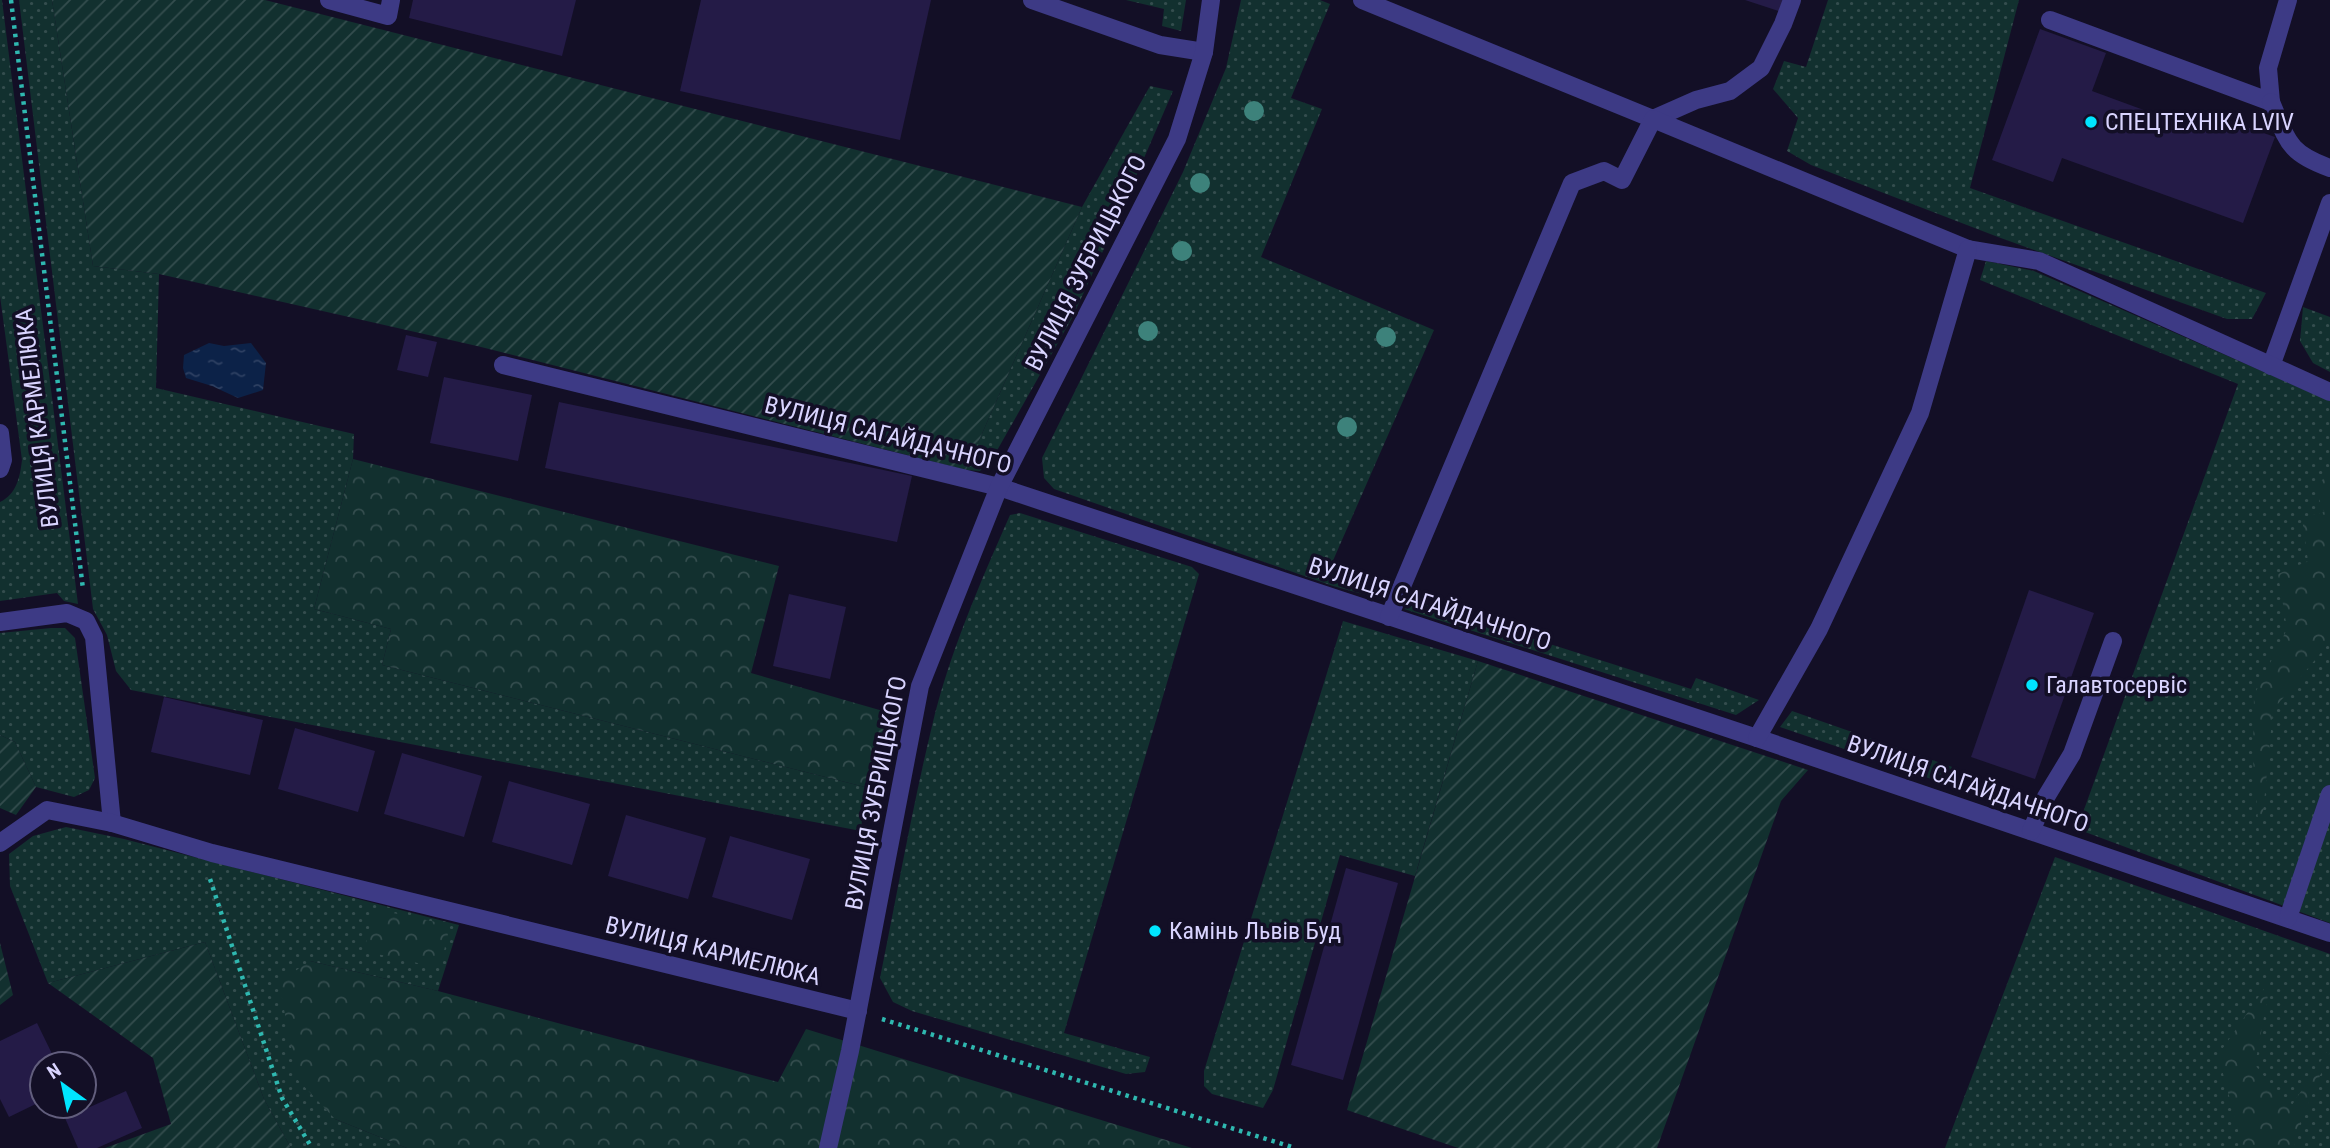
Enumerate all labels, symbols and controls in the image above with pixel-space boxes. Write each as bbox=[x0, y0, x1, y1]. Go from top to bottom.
place label: СПЕЦТЕХНІКА LVIV bbox=[2105, 108, 2294, 136]
marker: СПЕЦТЕХНІКА LVIV bbox=[2083, 114, 2099, 130]
street label: ВУЛИЦЯ ЗУБРИЦЬКОГО bbox=[1020, 151, 1152, 375]
street label: ВУЛИЦЯ КАРМЕЛЮКА bbox=[10, 307, 64, 529]
street label: ВУЛИЦЯ САГАЙДАЧНОГО bbox=[762, 391, 1014, 479]
street label: ВУЛИЦЯ САГАЙДАЧНОГО bbox=[1305, 552, 1555, 656]
place label: Галавтосервіс bbox=[2046, 671, 2187, 699]
street label: ВУЛИЦЯ ЗУБРИЦЬКОГО bbox=[840, 674, 912, 912]
marker: Галавтосервіс bbox=[2024, 677, 2040, 693]
street label: ВУЛИЦЯ САГАЙДАЧНОГО bbox=[1844, 730, 2092, 838]
street label: ВУЛИЦЯ КАРМЕЛЮКА bbox=[603, 911, 824, 991]
place label: Камінь Львів Буд bbox=[1169, 917, 1341, 945]
marker: Камінь Львів Буд bbox=[1147, 923, 1163, 939]
north arrow bbox=[28, 1050, 98, 1120]
text: N bbox=[43, 1058, 65, 1084]

